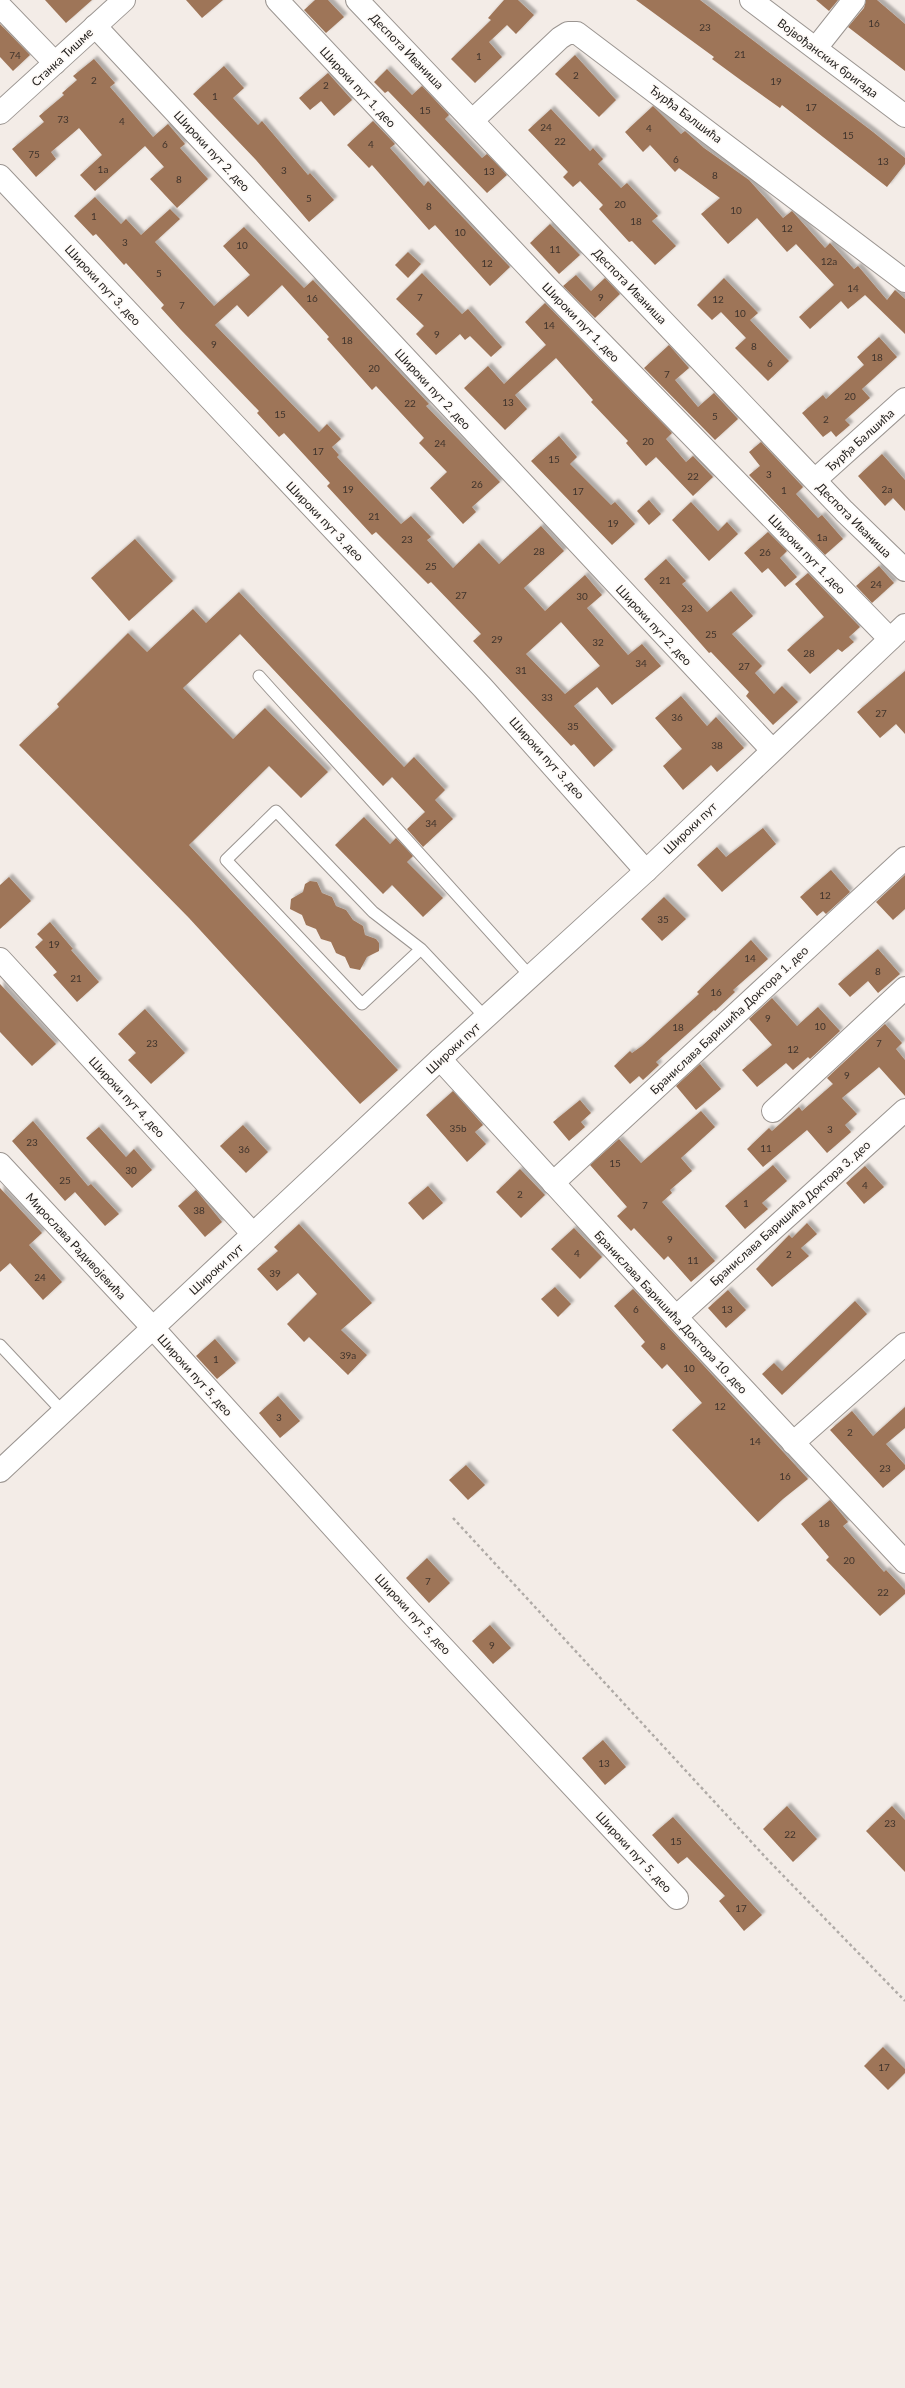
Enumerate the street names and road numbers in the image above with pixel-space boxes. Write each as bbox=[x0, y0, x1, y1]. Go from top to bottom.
street label: Деспота Иваниша bbox=[367, 10, 447, 92]
street label: Војвођанских бригада bbox=[775, 15, 881, 101]
street label: Станка Тишме bbox=[28, 25, 96, 89]
street label: Широки пут 1. део bbox=[317, 44, 399, 131]
street label: Ђурђа Балшића bbox=[647, 82, 725, 146]
street label: Широки пут 2. део bbox=[171, 108, 253, 195]
street label: Широки пут 3. део bbox=[62, 242, 144, 329]
street label: Деспота Иваниша bbox=[590, 245, 670, 327]
street label: Широки пут 1. део bbox=[539, 279, 623, 365]
street label: Широки пут 2. део bbox=[392, 346, 474, 433]
street label: Ђурђа Балшића bbox=[823, 405, 897, 475]
street label: Широки пут 3. део bbox=[283, 478, 367, 564]
street label: Деспота Иваниша bbox=[813, 479, 895, 561]
street label: Широки пут 1. део bbox=[765, 511, 849, 597]
street label: Широки пут 2. део bbox=[613, 582, 695, 669]
street label: Широки пут 3. део bbox=[506, 714, 588, 802]
street label: Широки пут bbox=[660, 799, 720, 857]
street label: Бранислава Баришића Доктора 1. део bbox=[647, 943, 811, 1097]
street label: Широки пут bbox=[423, 1019, 483, 1077]
street label: Широки пут 4. део bbox=[86, 1054, 168, 1141]
street label: Бранислава Баришића Доктора 3. део bbox=[707, 1137, 873, 1289]
street label: Мирослава Радивојевића bbox=[23, 1190, 129, 1302]
street label: Бранислава Баришића Доктора 10. део bbox=[592, 1228, 750, 1396]
street label: Широки пут bbox=[186, 1240, 246, 1298]
street label: Широки пут 5. део bbox=[154, 1331, 236, 1419]
street label: Широки пут 5. део bbox=[372, 1571, 454, 1658]
street label: Широки пут 5. део bbox=[593, 1809, 675, 1896]

